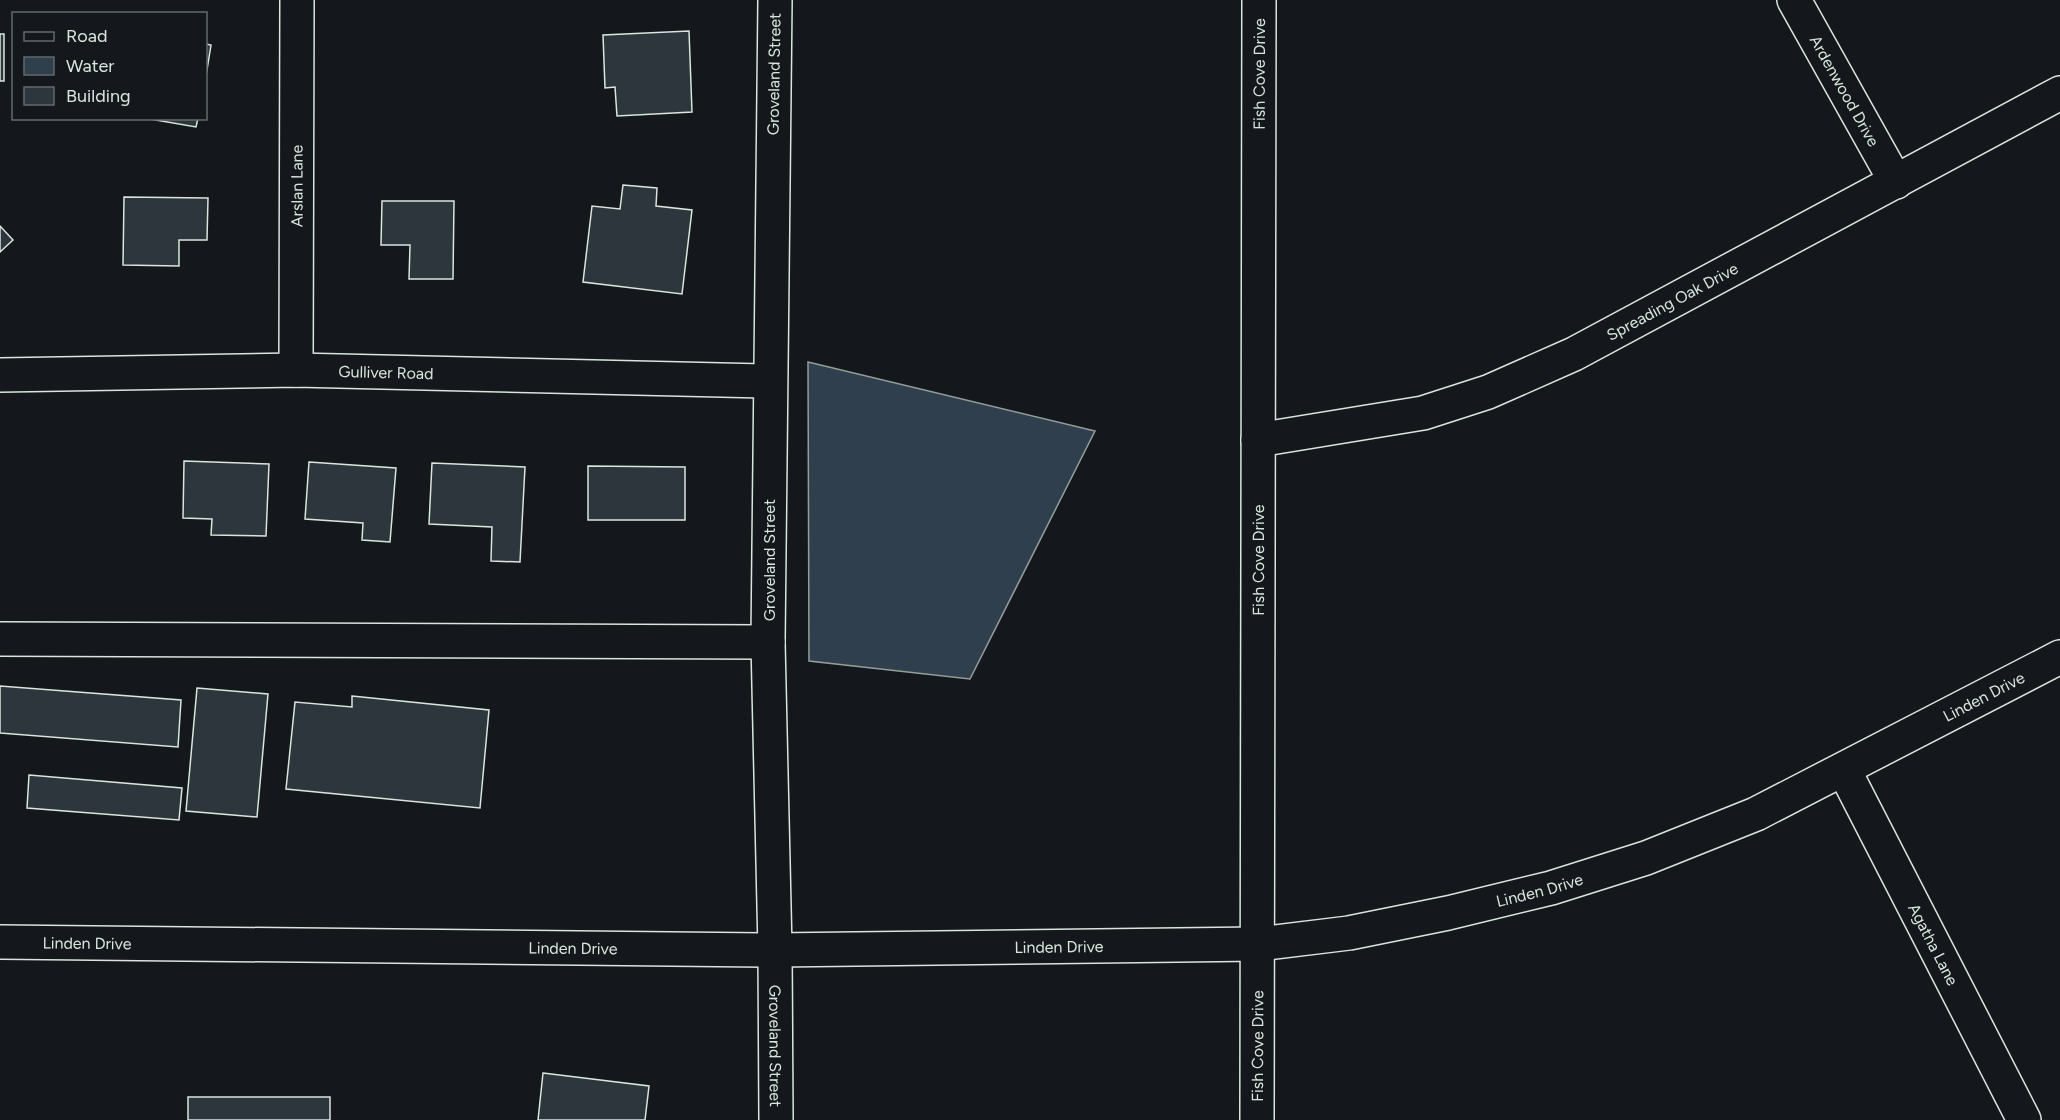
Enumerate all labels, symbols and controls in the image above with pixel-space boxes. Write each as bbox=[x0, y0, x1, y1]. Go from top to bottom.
legend bbox=[12, 12, 207, 120]
street label: Groveland Street bbox=[763, 13, 785, 135]
street label: Fish Cove Drive bbox=[1249, 18, 1268, 130]
text: Road bbox=[66, 25, 107, 47]
street label: Ardenwood Drive bbox=[1806, 32, 1884, 150]
text: Water bbox=[66, 55, 114, 77]
text: Building bbox=[66, 85, 131, 107]
street label: Arslan Lane bbox=[287, 144, 306, 227]
street label: Spreading Oak Drive bbox=[1603, 258, 1741, 344]
street label: Gulliver Road bbox=[338, 361, 434, 383]
street label: Groveland Street bbox=[760, 499, 779, 621]
street label: Fish Cove Drive bbox=[1248, 504, 1268, 616]
street label: Linden Drive bbox=[1940, 667, 2028, 725]
street label: Linden Drive bbox=[1494, 869, 1585, 911]
street label: Agatha Lane bbox=[1905, 900, 1963, 989]
street label: Linden Drive bbox=[42, 933, 132, 953]
street label: Linden Drive bbox=[1014, 936, 1104, 957]
street label: Linden Drive bbox=[528, 938, 618, 958]
street label: Groveland Street bbox=[766, 985, 785, 1107]
street label: Fish Cove Drive bbox=[1248, 990, 1267, 1102]

